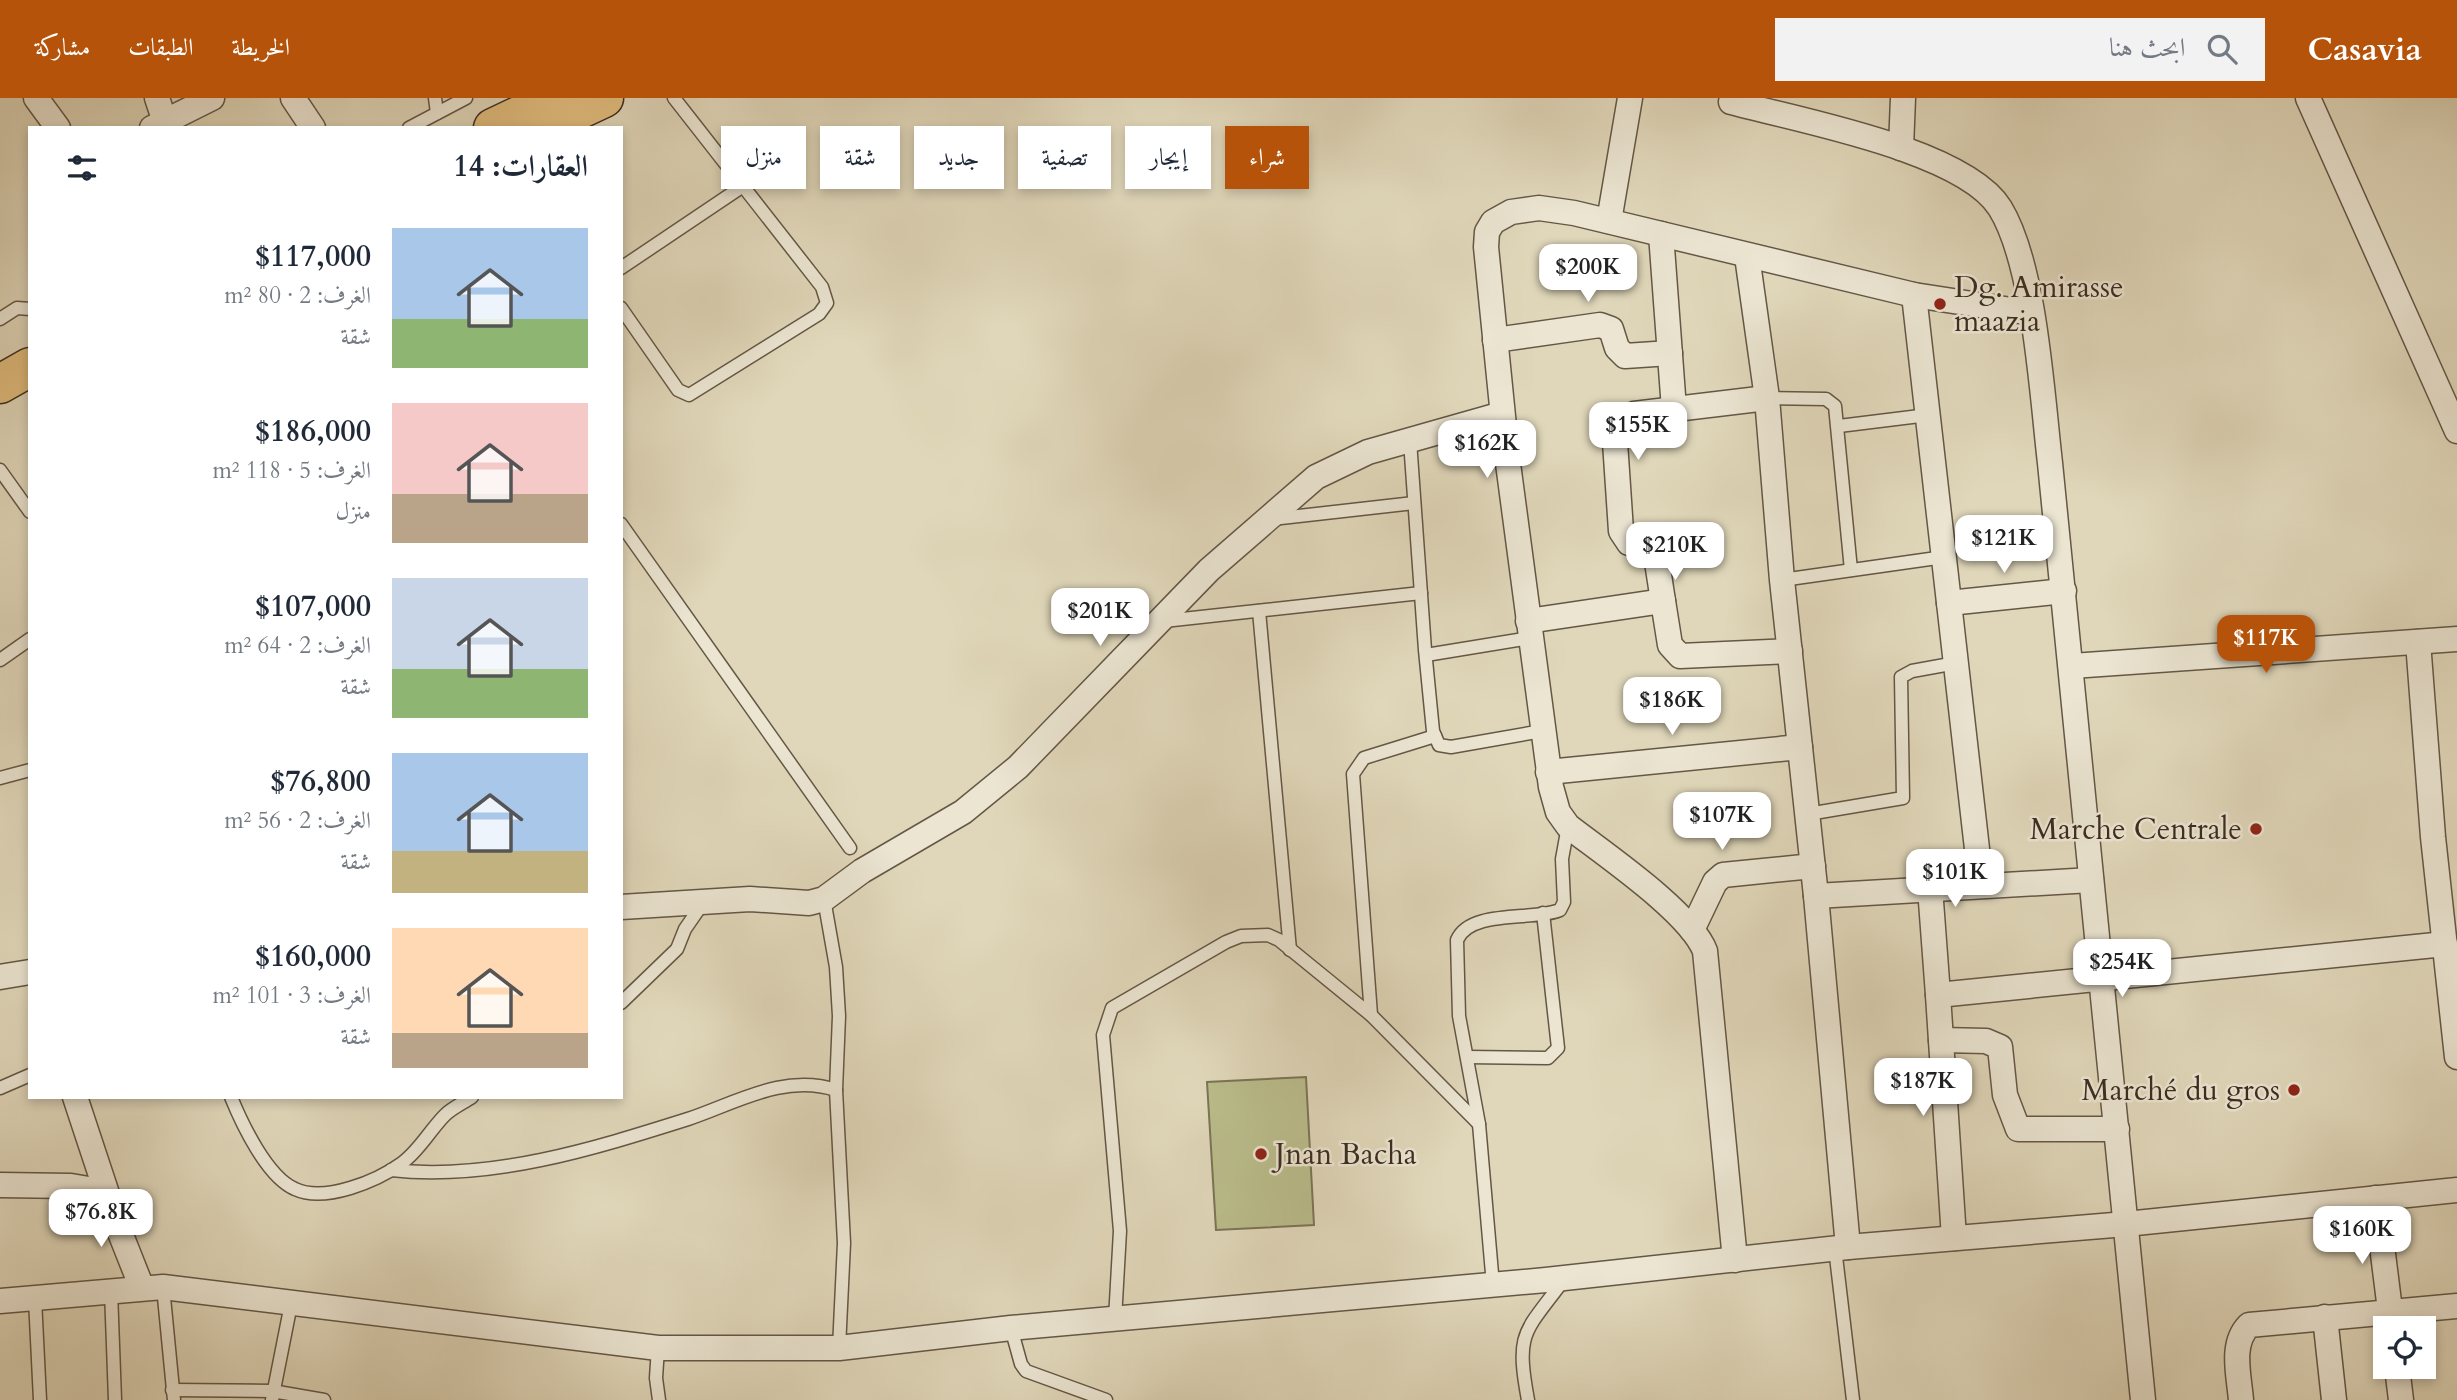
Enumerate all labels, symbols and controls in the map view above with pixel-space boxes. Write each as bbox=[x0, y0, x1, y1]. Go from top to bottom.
search box bbox=[1775, 18, 2265, 81]
text: Casavia bbox=[2307, 27, 2422, 72]
text: ابحث هنا bbox=[2109, 30, 2185, 65]
icon: search bbox=[2203, 30, 2241, 68]
text: مشاركة bbox=[35, 31, 90, 64]
text: الطبقات bbox=[128, 31, 194, 64]
text: الخريطة bbox=[232, 31, 290, 64]
chip: منزل bbox=[721, 126, 806, 189]
chip: شقة bbox=[820, 126, 900, 189]
chip: جديد bbox=[914, 126, 1004, 189]
chip: تصفية bbox=[1018, 126, 1111, 189]
chip: إيجار bbox=[1125, 126, 1211, 189]
chip: شراء bbox=[1225, 126, 1309, 189]
text: العقارات: 14 bbox=[453, 146, 588, 187]
icon: filters bbox=[63, 149, 101, 187]
text: $117,000 bbox=[255, 236, 371, 277]
pin: $200K bbox=[1539, 244, 1637, 304]
text: $200K bbox=[1555, 251, 1621, 282]
icon: home bbox=[448, 256, 532, 340]
place label: Dg. Amirasse maazia bbox=[1954, 267, 2124, 342]
text: الغرف: 2 · 80 m² bbox=[224, 280, 371, 311]
marker: Dg. Amirasse maazia bbox=[1932, 296, 1948, 312]
text: شقة bbox=[341, 321, 371, 352]
pin: $155K bbox=[1589, 402, 1687, 462]
text: $155K bbox=[1605, 409, 1671, 440]
text: $186,000 bbox=[255, 411, 371, 452]
pin: $162K bbox=[1438, 420, 1536, 480]
text: $162K bbox=[1454, 427, 1520, 458]
icon: home bbox=[448, 431, 532, 515]
text: الغرف: 5 · 118 m² bbox=[212, 455, 371, 486]
text: منزل bbox=[336, 496, 371, 527]
pin: $121K bbox=[1955, 516, 2053, 575]
pin: $210K bbox=[1626, 522, 1724, 582]
text: $121K bbox=[1971, 522, 2037, 553]
text: $210K bbox=[1642, 529, 1708, 560]
text: $107,000 bbox=[255, 586, 371, 627]
pin: $201K bbox=[1051, 588, 1149, 648]
text: $201K bbox=[1067, 595, 1133, 626]
icon: home bbox=[448, 606, 532, 690]
pin: $117K bbox=[2217, 616, 2315, 675]
text: $117K bbox=[2233, 622, 2299, 653]
text: الغرف: 2 · 64 m² bbox=[224, 630, 371, 661]
text: شقة bbox=[341, 671, 371, 702]
pin: $186K bbox=[1623, 678, 1721, 737]
text: $186K bbox=[1639, 684, 1705, 715]
text: $76,800 bbox=[270, 761, 371, 802]
icon: home bbox=[448, 781, 532, 865]
pin: $107K bbox=[1673, 792, 1771, 852]
text: $107K bbox=[1689, 799, 1755, 830]
text: الغرف: 2 · 56 m² bbox=[224, 805, 371, 836]
place label: Marche Centrale bbox=[2030, 809, 2242, 850]
marker: Marche Centrale bbox=[2248, 821, 2264, 837]
text: شقة bbox=[341, 846, 371, 877]
pin: $101K bbox=[1906, 850, 2004, 909]
text: $101K bbox=[1922, 856, 1988, 887]
text: $160,000 bbox=[255, 936, 371, 977]
pin: $254K bbox=[2073, 940, 2171, 999]
text: $254K bbox=[2089, 946, 2155, 977]
icon: home bbox=[448, 956, 532, 1040]
text: الغرف: 3 · 101 m² bbox=[212, 980, 371, 1011]
text: شقة bbox=[341, 1021, 371, 1052]
pin: $187K bbox=[1874, 1058, 1972, 1118]
text: $187K bbox=[1890, 1065, 1956, 1096]
place label: Marché du gros bbox=[2082, 1070, 2280, 1111]
marker: Marché du gros bbox=[2286, 1082, 2302, 1098]
place label: Jnan Bacha bbox=[1271, 1134, 1417, 1175]
marker: Jnan Bacha bbox=[1253, 1146, 1269, 1162]
pin: $76.8K bbox=[44, 1190, 158, 1249]
text: $76.8K bbox=[65, 1196, 137, 1227]
pin: $160K bbox=[2313, 1206, 2411, 1266]
text: $160K bbox=[2329, 1213, 2395, 1244]
map controls bbox=[2373, 1316, 2436, 1379]
button: locate bbox=[2373, 1316, 2436, 1379]

